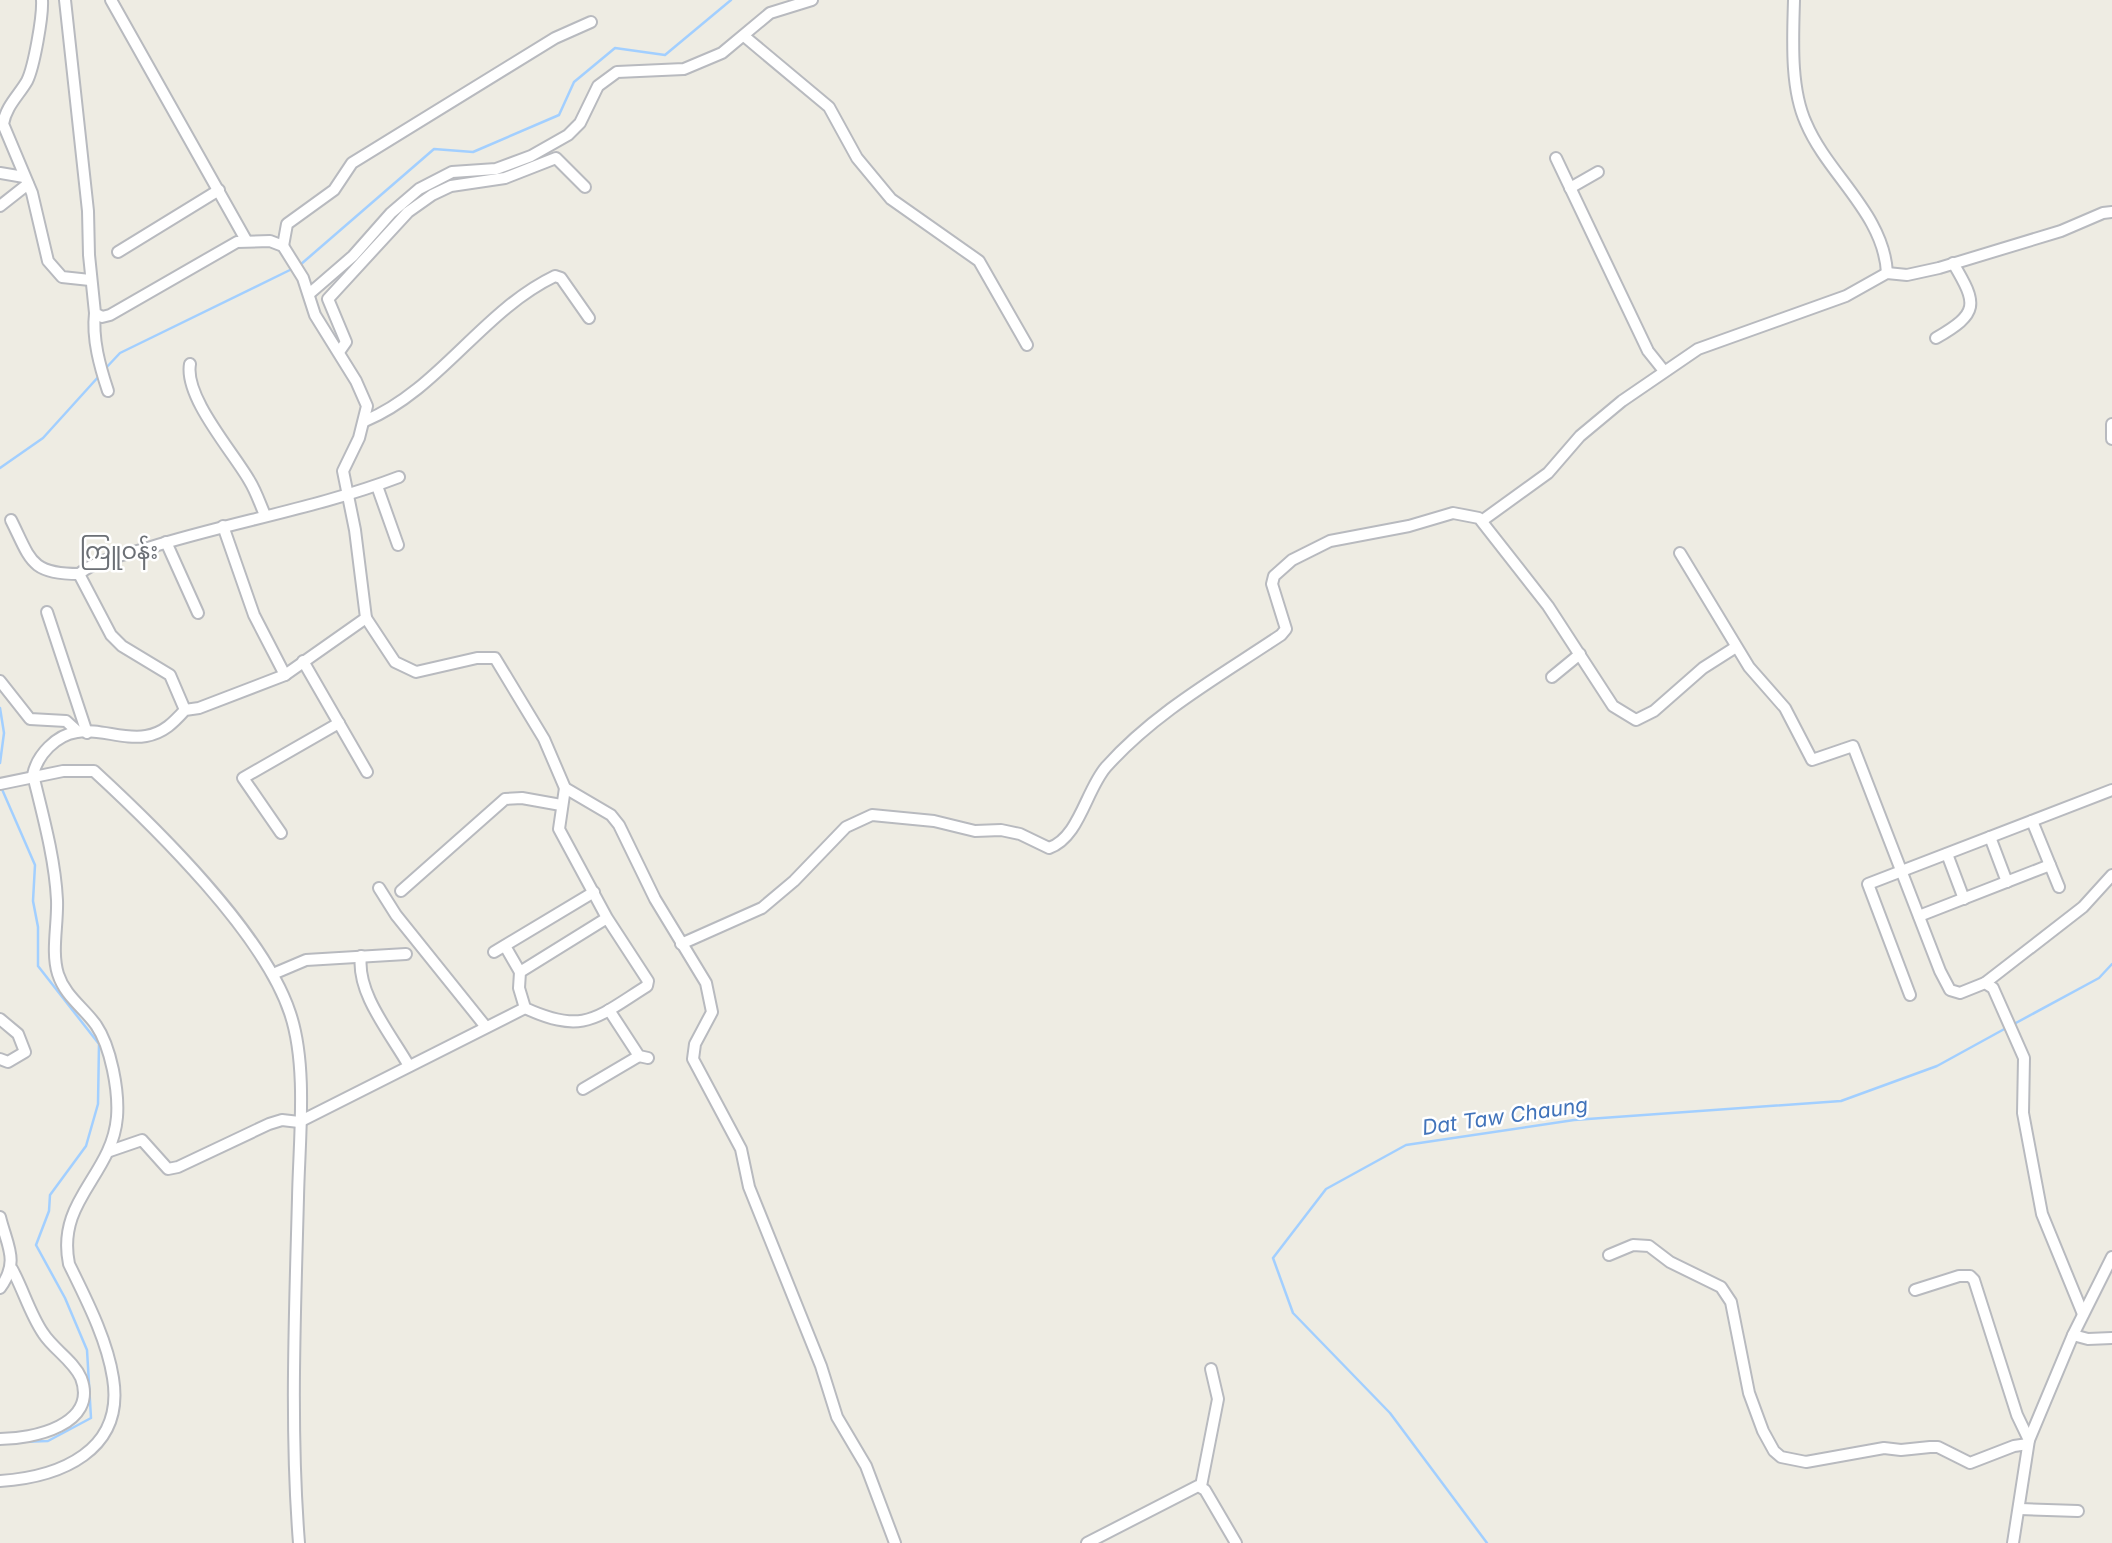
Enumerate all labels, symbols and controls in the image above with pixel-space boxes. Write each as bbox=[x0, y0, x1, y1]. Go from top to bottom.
district label: ကြူဝန်း bbox=[80, 535, 158, 570]
water label: Dat Taw Chaung bbox=[1421, 1092, 1590, 1140]

